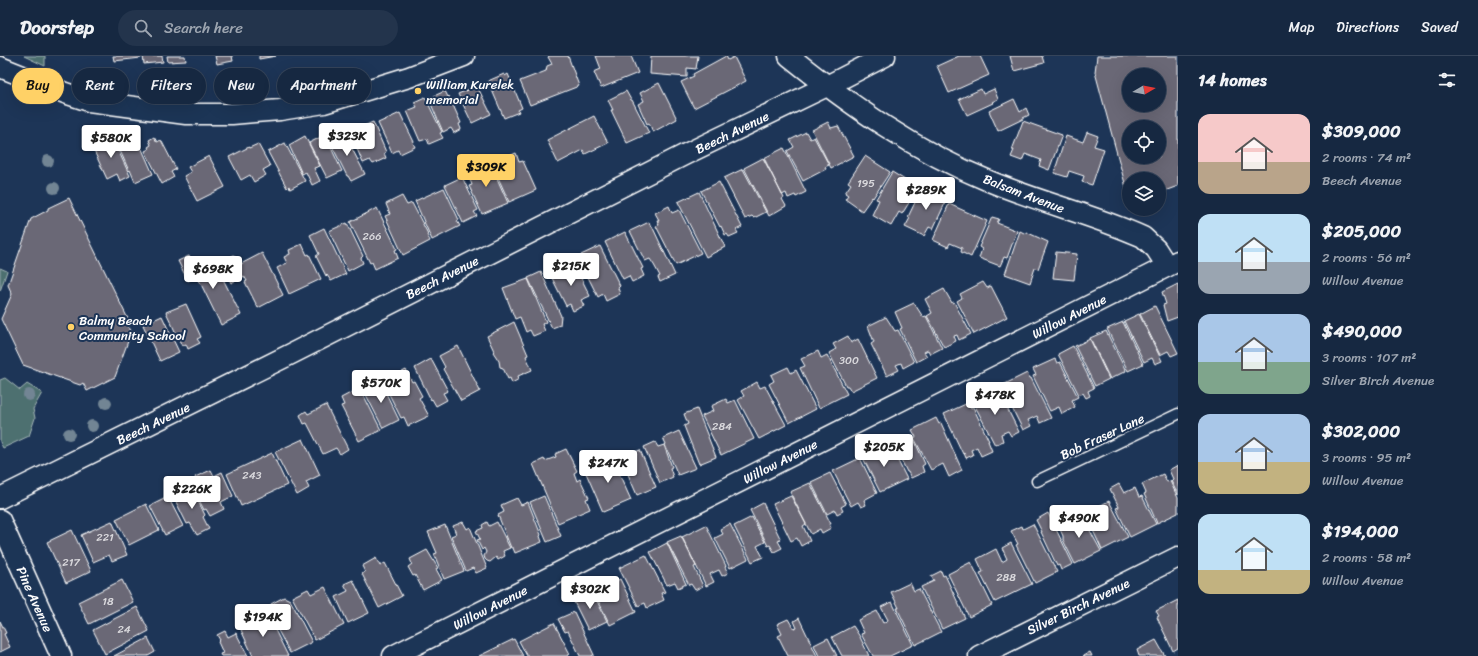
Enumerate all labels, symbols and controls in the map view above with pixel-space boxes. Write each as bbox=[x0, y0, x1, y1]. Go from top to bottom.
search box bbox=[118, 10, 398, 46]
text: Doorstep bbox=[20, 11, 94, 44]
text: Search here bbox=[164, 15, 243, 41]
text: Map bbox=[1288, 15, 1314, 40]
text: Directions bbox=[1336, 15, 1399, 40]
text: Saved bbox=[1421, 15, 1458, 40]
icon: search bbox=[132, 17, 154, 39]
text: 14 homes bbox=[1198, 65, 1267, 95]
chip: Buy bbox=[12, 68, 64, 104]
chip: Rent bbox=[72, 68, 129, 104]
chip: Filters bbox=[137, 68, 206, 104]
chip: New bbox=[214, 68, 269, 104]
chip: Apartment bbox=[277, 68, 371, 104]
north arrow bbox=[1122, 68, 1166, 112]
map controls bbox=[1122, 68, 1166, 216]
icon: filters bbox=[1436, 69, 1458, 91]
place label: William Kurelek memorial bbox=[426, 73, 514, 111]
marker: William Kurelek memorial bbox=[413, 86, 423, 96]
street label: Beech Avenue bbox=[691, 104, 773, 160]
text: $309,000 bbox=[1322, 116, 1401, 146]
button: locate bbox=[1122, 120, 1166, 164]
pin: $323K bbox=[319, 123, 375, 157]
text: $323K bbox=[328, 124, 366, 147]
pin: $580K bbox=[83, 125, 139, 159]
text: $580K bbox=[91, 126, 131, 149]
icon: home bbox=[1230, 130, 1278, 178]
text: 2 rooms · 74 m² bbox=[1322, 146, 1411, 169]
pin: $309K bbox=[458, 154, 514, 188]
text: $309K bbox=[466, 155, 506, 178]
street label: Balsam Avenue bbox=[980, 167, 1068, 220]
text: Beech Avenue bbox=[1322, 169, 1402, 192]
button: layers bbox=[1122, 172, 1166, 216]
house number: 195 bbox=[857, 174, 875, 193]
pin: $289K bbox=[898, 177, 954, 211]
text: $289K bbox=[906, 178, 946, 201]
text: $205,000 bbox=[1322, 216, 1401, 246]
house number: 266 bbox=[363, 227, 381, 246]
icon: home bbox=[1230, 230, 1278, 278]
text: 2 rooms · 56 m² bbox=[1322, 246, 1411, 269]
street label: Beech Avenue bbox=[401, 249, 483, 306]
pin: $215K bbox=[543, 253, 599, 287]
text: $215K bbox=[552, 254, 590, 277]
pin: $698K bbox=[185, 256, 241, 290]
text: $698K bbox=[193, 257, 233, 280]
text: Willow Avenue bbox=[1322, 269, 1403, 292]
street label: Willow Avenue bbox=[1028, 288, 1111, 345]
place label: Balmy Beach Community School bbox=[79, 309, 186, 347]
text: $490,000 bbox=[1322, 316, 1402, 346]
marker: Balmy Beach Community School bbox=[66, 322, 76, 332]
icon: home bbox=[1230, 330, 1278, 378]
text: 3 rooms · 107 m² bbox=[1322, 346, 1416, 369]
house number: 300 bbox=[839, 351, 859, 370]
text: Silver Birch Avenue bbox=[1322, 369, 1434, 392]
pin: $570K bbox=[353, 370, 409, 404]
text: $570K bbox=[361, 371, 401, 394]
pin: $478K bbox=[967, 382, 1023, 416]
text: $478K bbox=[975, 383, 1015, 406]
street label: Beech Avenue bbox=[112, 395, 194, 451]
street label: Bob Fraser Lane bbox=[1056, 407, 1149, 466]
text: $302,000 bbox=[1322, 416, 1400, 446]
house number: 284 bbox=[712, 417, 732, 436]
icon: home bbox=[1230, 430, 1278, 478]
street label: Willow Avenue bbox=[739, 433, 822, 490]
pin: $205K bbox=[856, 434, 912, 468]
text: $205K bbox=[864, 435, 904, 458]
text: 3 rooms · 95 m² bbox=[1322, 446, 1411, 469]
pin: $247K bbox=[580, 450, 636, 484]
text: $247K bbox=[588, 451, 628, 474]
house number: 243 bbox=[242, 466, 262, 485]
text: Willow Avenue bbox=[1322, 469, 1403, 492]
pin: $226K bbox=[164, 476, 220, 510]
text: $226K bbox=[172, 477, 212, 500]
pin: $490K bbox=[1051, 505, 1107, 539]
text: $490K bbox=[1059, 506, 1099, 529]
text: $194,000 bbox=[1322, 516, 1399, 546]
house number: 221 bbox=[96, 528, 114, 547]
icon: home bbox=[1230, 530, 1278, 578]
text: 2 rooms · 58 m² bbox=[1322, 546, 1411, 569]
house number: 217 bbox=[62, 553, 80, 572]
street label: Pine Avenue bbox=[10, 563, 59, 636]
house number: 288 bbox=[996, 568, 1016, 587]
text: Willow Avenue bbox=[1322, 569, 1403, 592]
street label: Silver Birch Avenue bbox=[1023, 572, 1134, 641]
pin: $302K bbox=[562, 576, 618, 610]
text: $302K bbox=[570, 577, 610, 600]
street label: Willow Avenue bbox=[449, 579, 532, 636]
house number: 18 bbox=[102, 592, 114, 611]
pin: $194K bbox=[235, 604, 291, 638]
text: $194K bbox=[244, 605, 282, 628]
house number: 24 bbox=[117, 620, 131, 639]

